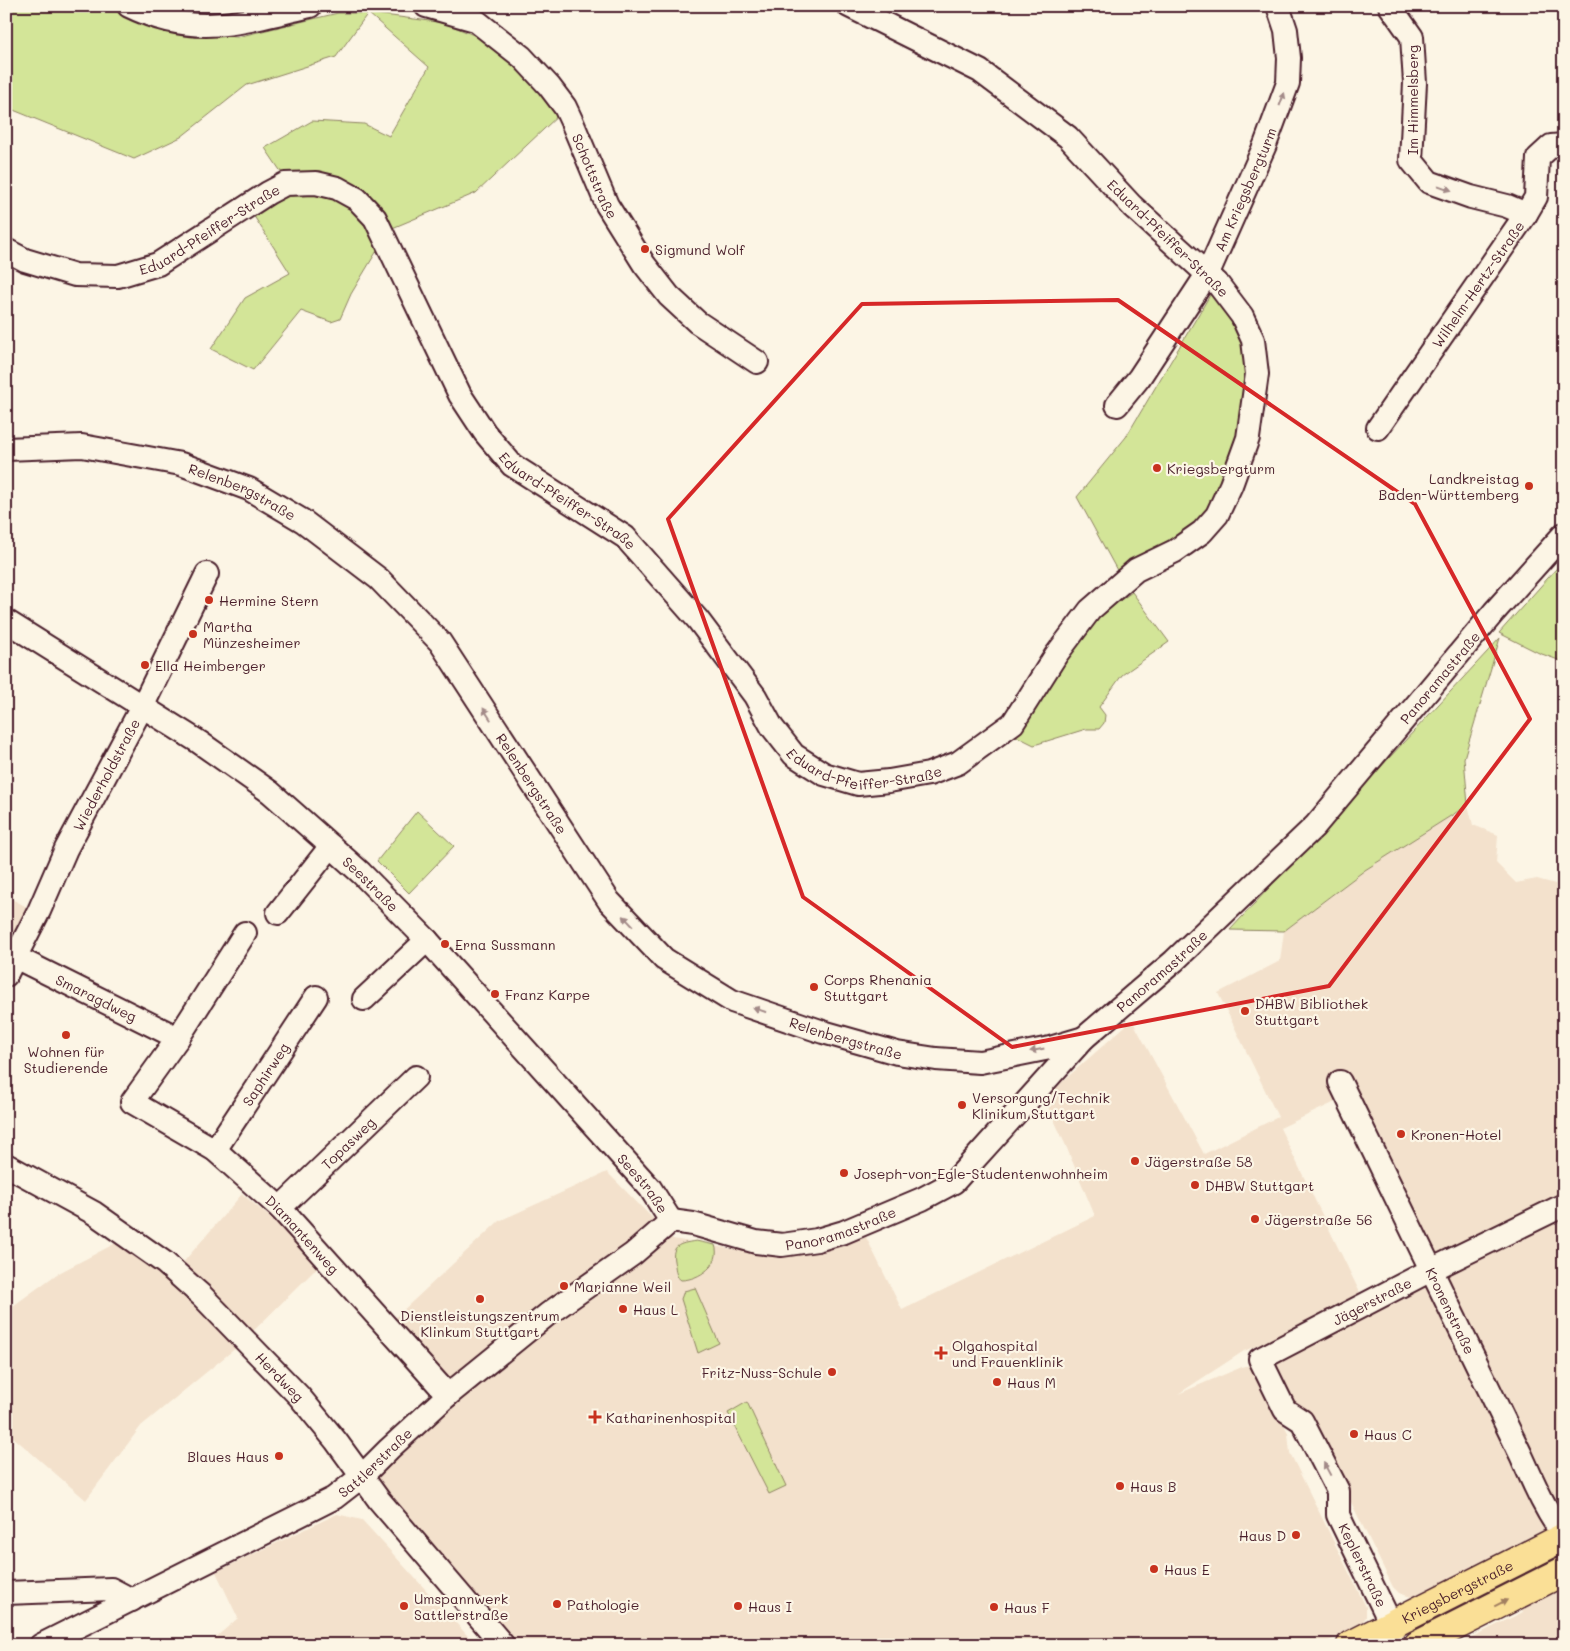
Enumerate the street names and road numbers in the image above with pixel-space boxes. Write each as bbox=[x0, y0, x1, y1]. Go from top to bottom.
street label: Im Himmelsberg bbox=[1403, 45, 1422, 155]
street label: Am Kriegsbergturm bbox=[1209, 125, 1280, 254]
street label: Schottstraße bbox=[568, 130, 623, 222]
street label: Eduard-Pfeiffer-Straße bbox=[1103, 175, 1233, 301]
street label: Eduard-Pfeiffer-Straße bbox=[137, 179, 283, 279]
street label: Wilhelm-Hertz-Straße bbox=[1427, 217, 1528, 351]
street label: Eduard-Pfeiffer-Straße bbox=[495, 447, 641, 553]
street label: Relenbergstraße bbox=[186, 458, 300, 524]
street label: Panoramastraße bbox=[1395, 627, 1484, 728]
street label: Wiederholdstraße bbox=[68, 715, 144, 834]
street label: Relenbergstraße bbox=[492, 729, 572, 837]
street label: Eduard-Pfeiffer-Straße bbox=[783, 744, 944, 793]
street label: Seestraße bbox=[339, 852, 403, 916]
street label: Panoramastraße bbox=[1112, 925, 1211, 1016]
street label: Smaragdweg bbox=[53, 969, 140, 1026]
street label: Relenbergstraße bbox=[787, 1012, 903, 1063]
street label: Saphirweg bbox=[237, 1039, 293, 1109]
street label: Topasweg bbox=[317, 1112, 379, 1173]
street label: Seestraße bbox=[614, 1149, 673, 1217]
street label: Diamantenweg bbox=[262, 1190, 344, 1278]
street label: Panoramastraße bbox=[784, 1202, 899, 1254]
street label: Kronenstraße bbox=[1422, 1264, 1480, 1357]
street label: Jägerstraße bbox=[1329, 1272, 1415, 1329]
street label: Herdweg bbox=[252, 1348, 309, 1405]
street label: Sattlerstraße bbox=[334, 1423, 416, 1501]
street label: Keplerstraße bbox=[1334, 1520, 1392, 1610]
street label: Kriegsbergstraße bbox=[1398, 1555, 1516, 1627]

